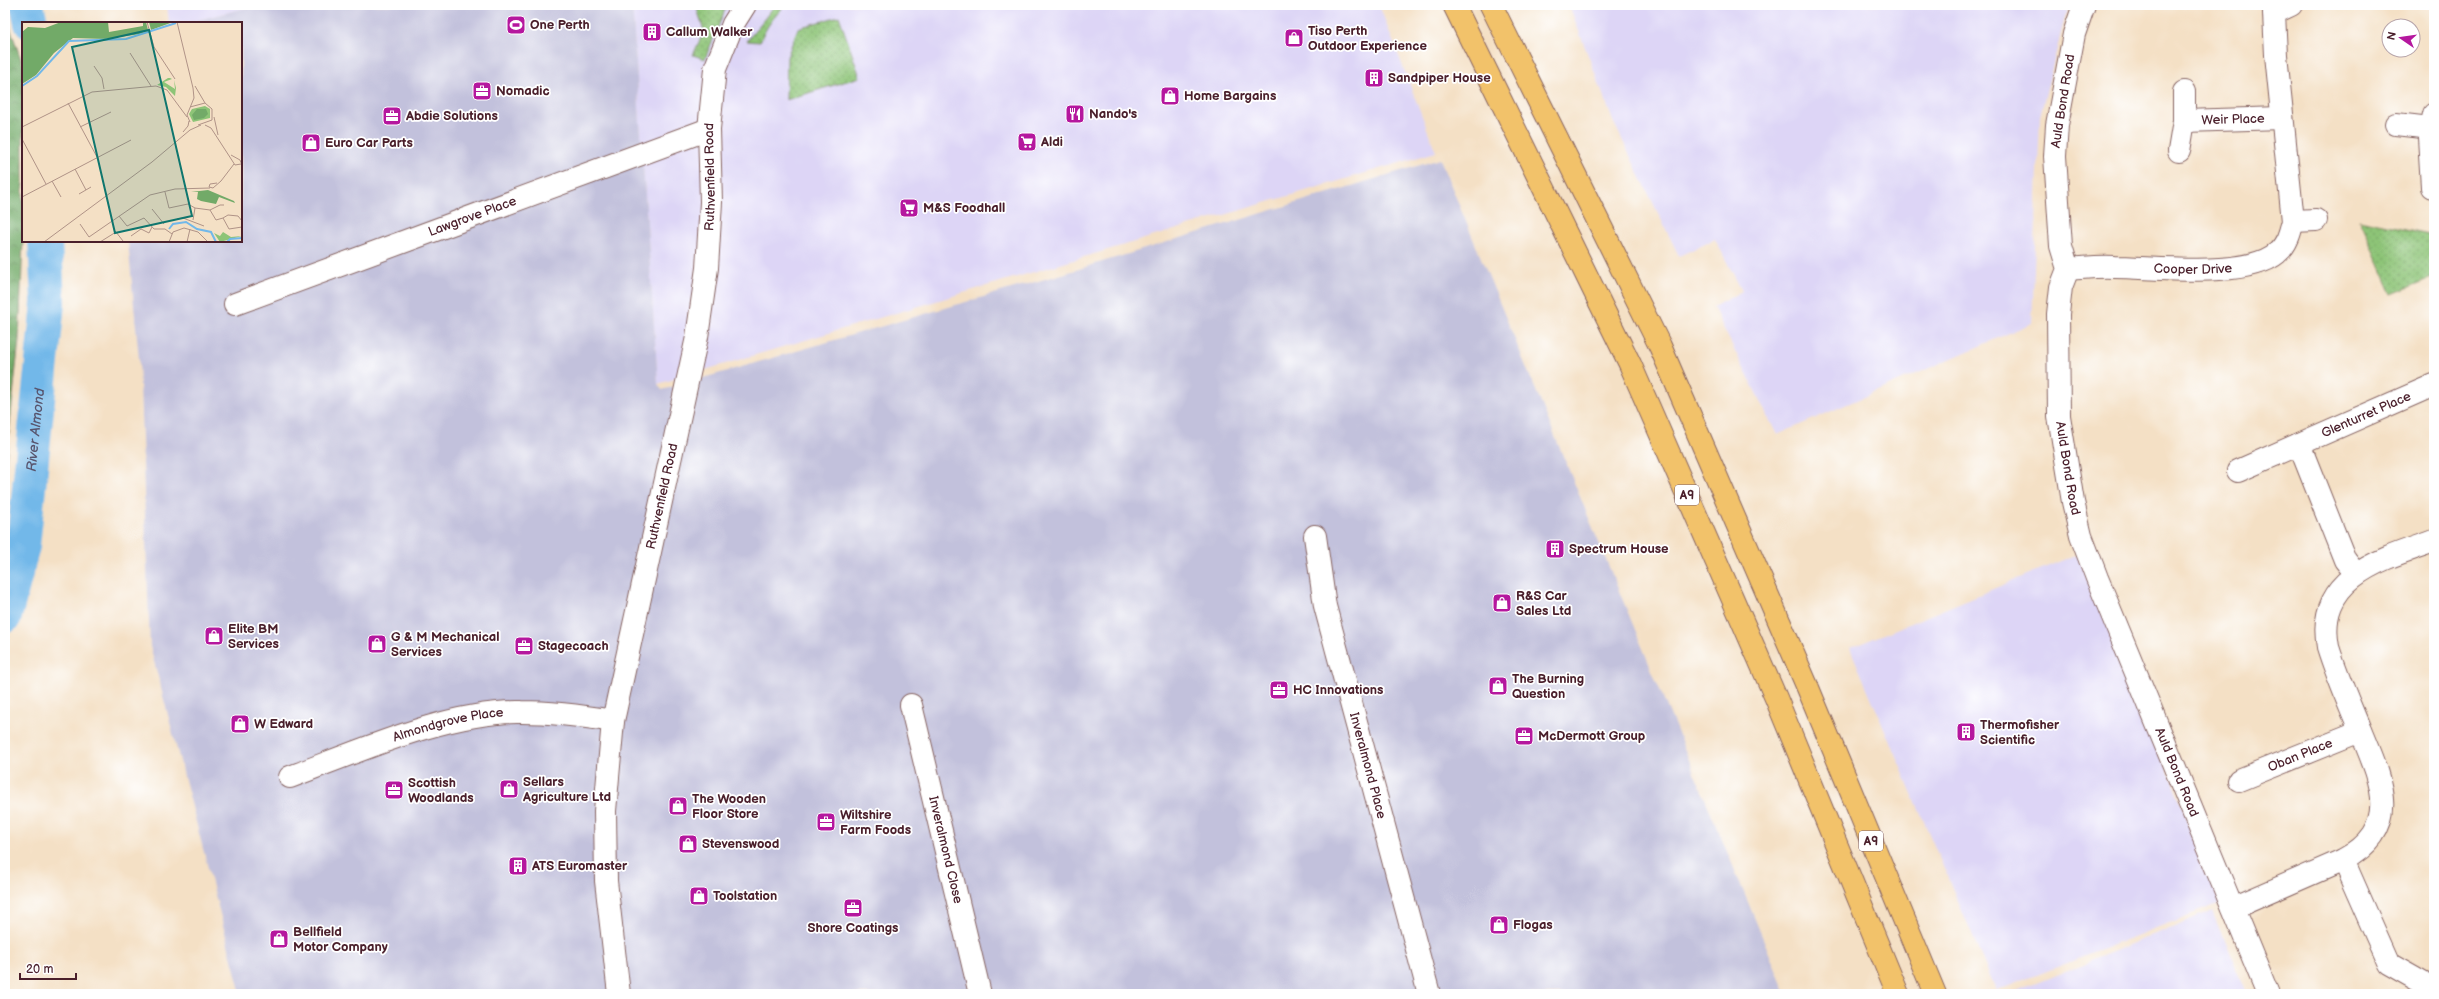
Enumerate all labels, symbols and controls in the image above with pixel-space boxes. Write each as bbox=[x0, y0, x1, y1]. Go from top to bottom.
sports icon: One Perth bbox=[505, 14, 527, 36]
place label: One Perth bbox=[530, 17, 590, 33]
north arrow bbox=[2381, 18, 2421, 58]
building icon: Callum Walker bbox=[641, 21, 663, 43]
inset map bbox=[22, 22, 242, 242]
place label: Tiso Perth Outdoor Experience bbox=[1308, 23, 1427, 54]
place label: Callum Walker bbox=[666, 24, 753, 40]
shop icon: Tiso Perth Outdoor Experience bbox=[1283, 27, 1305, 49]
text: N bbox=[2384, 30, 2399, 41]
street label: Auld Bond Road bbox=[2048, 53, 2078, 149]
building icon: Sandpiper House bbox=[1363, 67, 1385, 89]
place label: Sandpiper House bbox=[1388, 70, 1491, 86]
office icon: Nomadic bbox=[471, 80, 493, 102]
place label: Nomadic bbox=[496, 83, 550, 99]
shop icon: Home Bargains bbox=[1159, 85, 1181, 107]
place label: Home Bargains bbox=[1184, 88, 1276, 104]
restaurant icon: Nando's bbox=[1064, 103, 1086, 125]
office icon: Abdie Solutions bbox=[381, 105, 403, 127]
place label: Nando's bbox=[1089, 106, 1137, 122]
place label: Abdie Solutions bbox=[405, 108, 498, 124]
street label: Weir Place bbox=[2201, 111, 2265, 128]
street label: Ruthvenfield Road bbox=[701, 122, 719, 232]
supermarket icon: Aldi bbox=[1016, 131, 1038, 153]
shop icon: Euro Car Parts bbox=[300, 132, 322, 154]
place label: Aldi bbox=[1040, 134, 1063, 150]
place label: Euro Car Parts bbox=[325, 135, 413, 151]
street label: Lawgrove Place bbox=[426, 193, 519, 240]
supermarket icon: M&S Foodhall bbox=[898, 197, 920, 219]
place label: M&S Foodhall bbox=[923, 200, 1005, 216]
street label: Cooper Drive bbox=[2153, 260, 2233, 278]
water label: River Almond bbox=[22, 386, 48, 472]
street label: Glenturret Place bbox=[2319, 388, 2414, 441]
street label: Auld Bond Road bbox=[2052, 420, 2084, 517]
street label: Ruthvenfield Road bbox=[643, 442, 681, 551]
road number: A9 bbox=[1675, 485, 1699, 505]
building icon: Spectrum House bbox=[1544, 538, 1566, 560]
place label: Spectrum House bbox=[1569, 541, 1669, 557]
place label: R&S Car Sales Ltd bbox=[1516, 588, 1571, 619]
shop icon: R&S Car Sales Ltd bbox=[1491, 592, 1513, 614]
place label: Elite BM Services bbox=[228, 621, 279, 652]
shop icon: Elite BM Services bbox=[203, 625, 225, 647]
place label: G & M Mechanical Services bbox=[391, 629, 500, 660]
shop icon: G & M Mechanical Services bbox=[366, 633, 388, 655]
office icon: Stagecoach bbox=[513, 635, 535, 657]
place label: Stagecoach bbox=[538, 638, 609, 654]
place label: The Burning Question bbox=[1512, 671, 1584, 702]
shop icon: The Burning Question bbox=[1487, 675, 1509, 697]
office icon: HC Innovations bbox=[1268, 679, 1290, 701]
place label: HC Innovations bbox=[1293, 682, 1383, 698]
street label: Almondgrove Place bbox=[391, 704, 504, 746]
street label: Inveralmond Place bbox=[1346, 711, 1390, 821]
shop icon: W Edward bbox=[229, 713, 251, 735]
place label: W Edward bbox=[254, 716, 313, 732]
place label: Thermofisher Scientific bbox=[1980, 717, 2060, 748]
building icon: Thermofisher Scientific bbox=[1955, 721, 1977, 743]
office icon: McDermott Group bbox=[1513, 725, 1535, 747]
street label: Auld Bond Road bbox=[2151, 725, 2202, 819]
place label: McDermott Group bbox=[1538, 728, 1646, 744]
street label: Oban Place bbox=[2265, 735, 2335, 775]
place label: Sellars Agriculture Ltd bbox=[522, 774, 611, 805]
place label: Scottish Woodlands bbox=[408, 775, 474, 806]
shop icon: Sellars Agriculture Ltd bbox=[498, 778, 520, 800]
office icon: Scottish Woodlands bbox=[383, 779, 405, 801]
place label: The Wooden Floor Store bbox=[692, 791, 766, 822]
shop icon: The Wooden Floor Store bbox=[667, 795, 689, 817]
street label: Inveralmond Close bbox=[925, 795, 966, 906]
place label: Wiltshire Farm Foods bbox=[840, 807, 911, 838]
office icon: Wiltshire Farm Foods bbox=[815, 811, 837, 833]
road number: A9 bbox=[1859, 831, 1883, 851]
shop icon: Stevenswood bbox=[677, 833, 699, 855]
place label: Stevenswood bbox=[702, 836, 779, 852]
building icon: ATS Euromaster bbox=[507, 855, 529, 877]
place label: ATS Euromaster bbox=[531, 858, 628, 874]
shop icon: Toolstation bbox=[688, 885, 710, 907]
place label: Toolstation bbox=[713, 888, 777, 904]
office icon: Shore Coatings bbox=[842, 897, 864, 919]
shop icon: Flogas bbox=[1488, 914, 1510, 936]
place label: Flogas bbox=[1513, 917, 1553, 933]
place label: Shore Coatings bbox=[808, 920, 898, 936]
place label: Bellfield Motor Company bbox=[293, 924, 388, 955]
shop icon: Bellfield Motor Company bbox=[268, 928, 290, 950]
scale bar bbox=[20, 955, 76, 981]
text: 20 m bbox=[26, 962, 53, 977]

